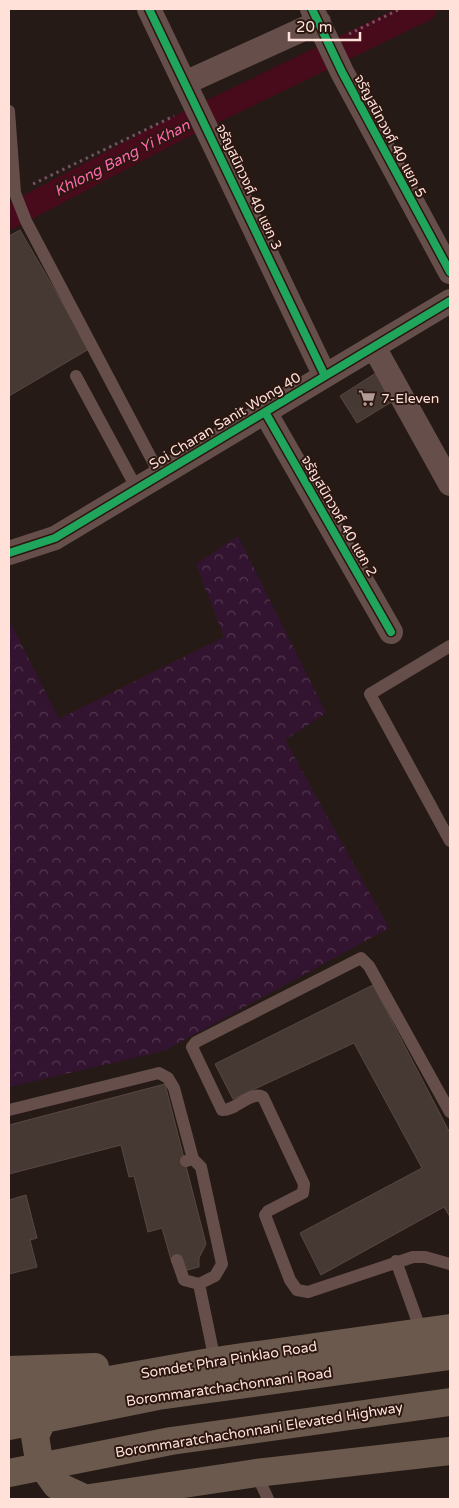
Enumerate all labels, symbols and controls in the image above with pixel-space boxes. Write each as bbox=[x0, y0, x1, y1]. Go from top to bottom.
scale bar bbox=[289, 10, 360, 42]
text: 20 m bbox=[296, 18, 333, 36]
street label: จรัญสนิทวงศ์ 40 แยก 5 bbox=[350, 72, 430, 200]
water label: Khlong Bang Yi Khan bbox=[51, 116, 194, 200]
street label: จรัญสนิทวงศ์ 40 แยก 3 bbox=[212, 121, 286, 253]
street label: Soi Charan Sanit Wong 40 bbox=[146, 369, 304, 473]
supermarket icon: 7-Eleven bbox=[357, 388, 377, 408]
place label: 7-Eleven bbox=[381, 390, 439, 407]
street label: จรัญสนิทวงศ์ 40 แยก 2 bbox=[297, 452, 381, 580]
street label: Somdet Phra Pinklao Road bbox=[140, 1338, 318, 1382]
street label: Borommaratchachonnani Road bbox=[125, 1364, 333, 1410]
street label: Borommaratchachonnani Elevated Highway bbox=[114, 1399, 405, 1461]

